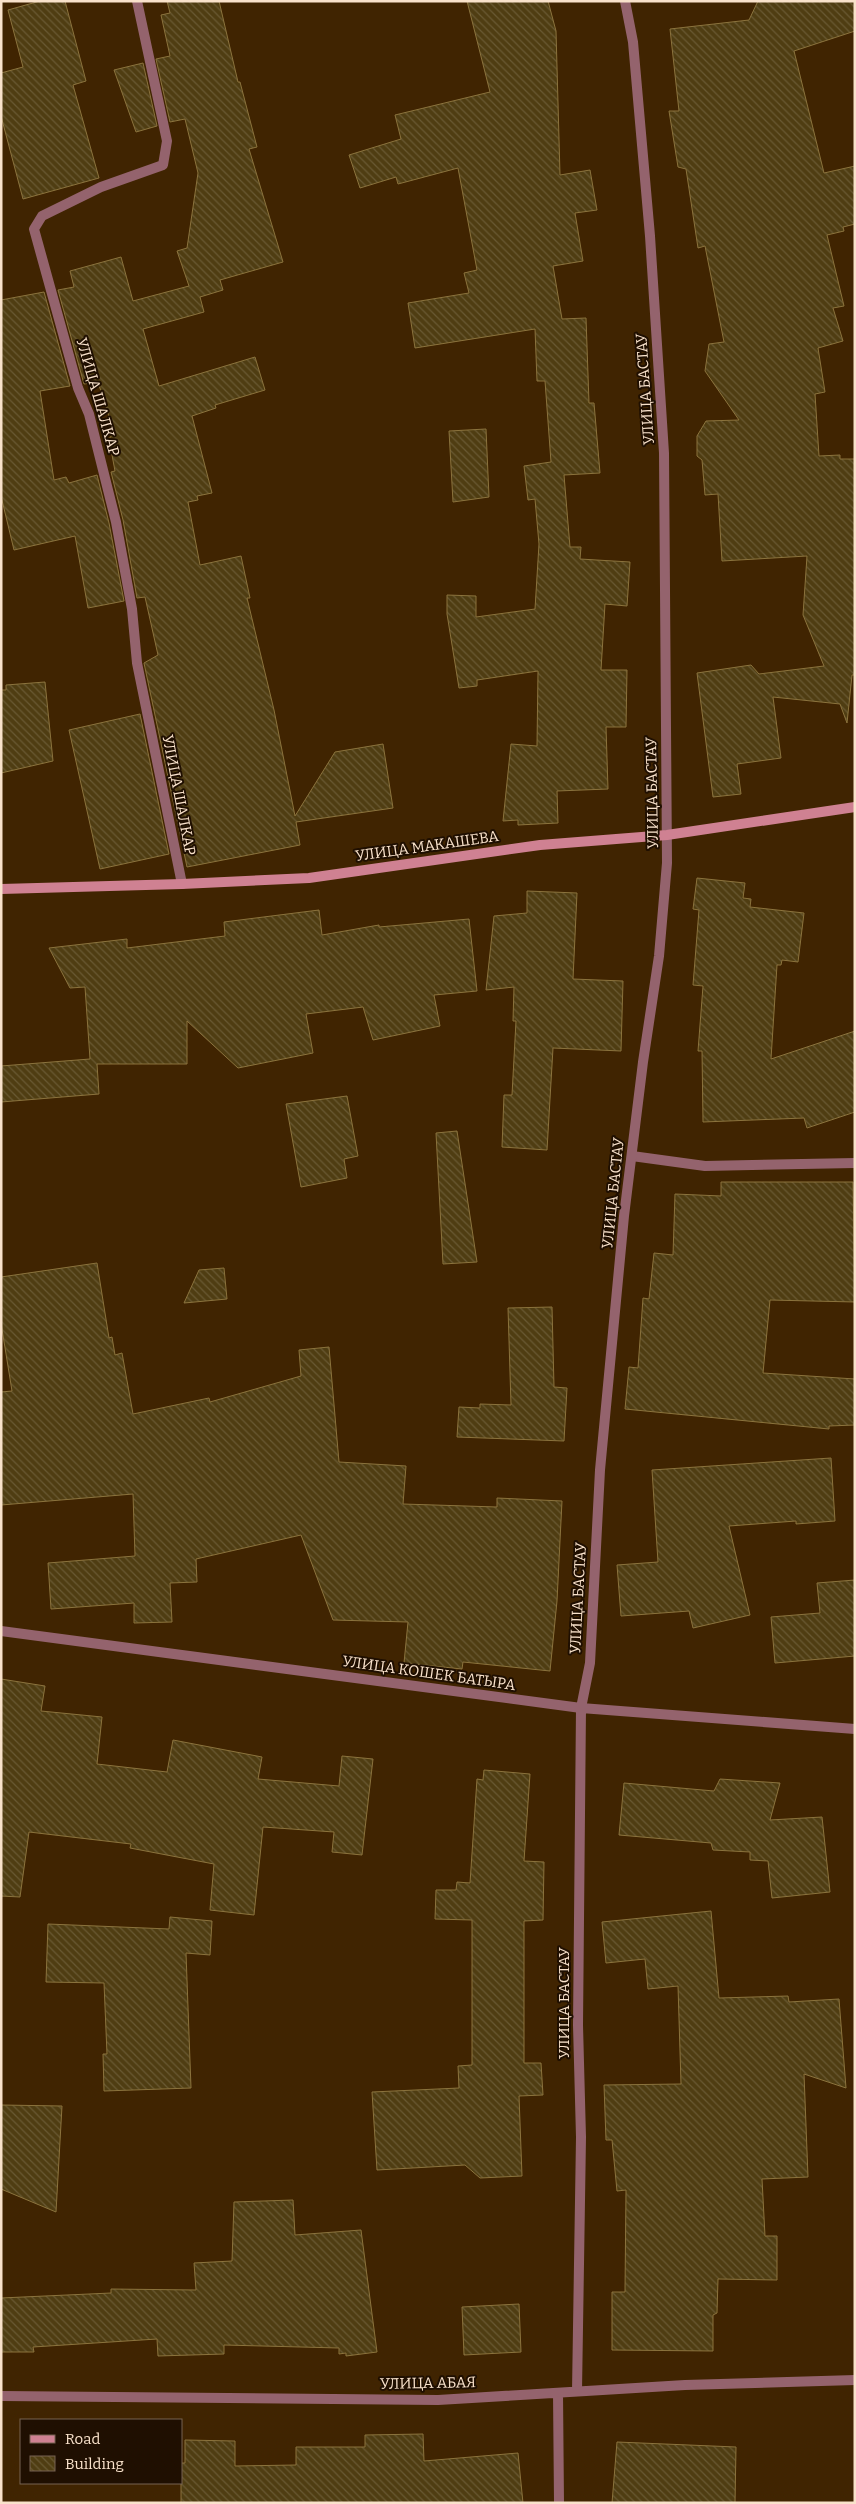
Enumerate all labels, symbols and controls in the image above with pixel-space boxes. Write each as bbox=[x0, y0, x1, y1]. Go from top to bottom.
street label: УЛИЦА БАСТАУ bbox=[632, 332, 658, 445]
street label: УЛИЦА ШАЛКАР bbox=[72, 336, 124, 458]
street label: УЛИЦА ШАЛКАР bbox=[158, 733, 200, 857]
street label: УЛИЦА БАСТАУ bbox=[642, 736, 662, 849]
street label: УЛИЦА МАКАШЕВА bbox=[354, 827, 500, 865]
street label: УЛИЦА БАСТАУ bbox=[598, 1136, 628, 1250]
street label: УЛИЦА БАСТАУ bbox=[566, 1541, 590, 1654]
street label: УЛИЦА КОШЕК БАТЫРА bbox=[341, 1652, 517, 1694]
street label: УЛИЦА БАСТАУ bbox=[555, 1946, 573, 2059]
street label: УЛИЦА АБАЯ bbox=[380, 2373, 476, 2393]
legend bbox=[20, 2419, 182, 2484]
text: Road bbox=[65, 2430, 100, 2448]
text: Building bbox=[65, 2455, 124, 2473]

